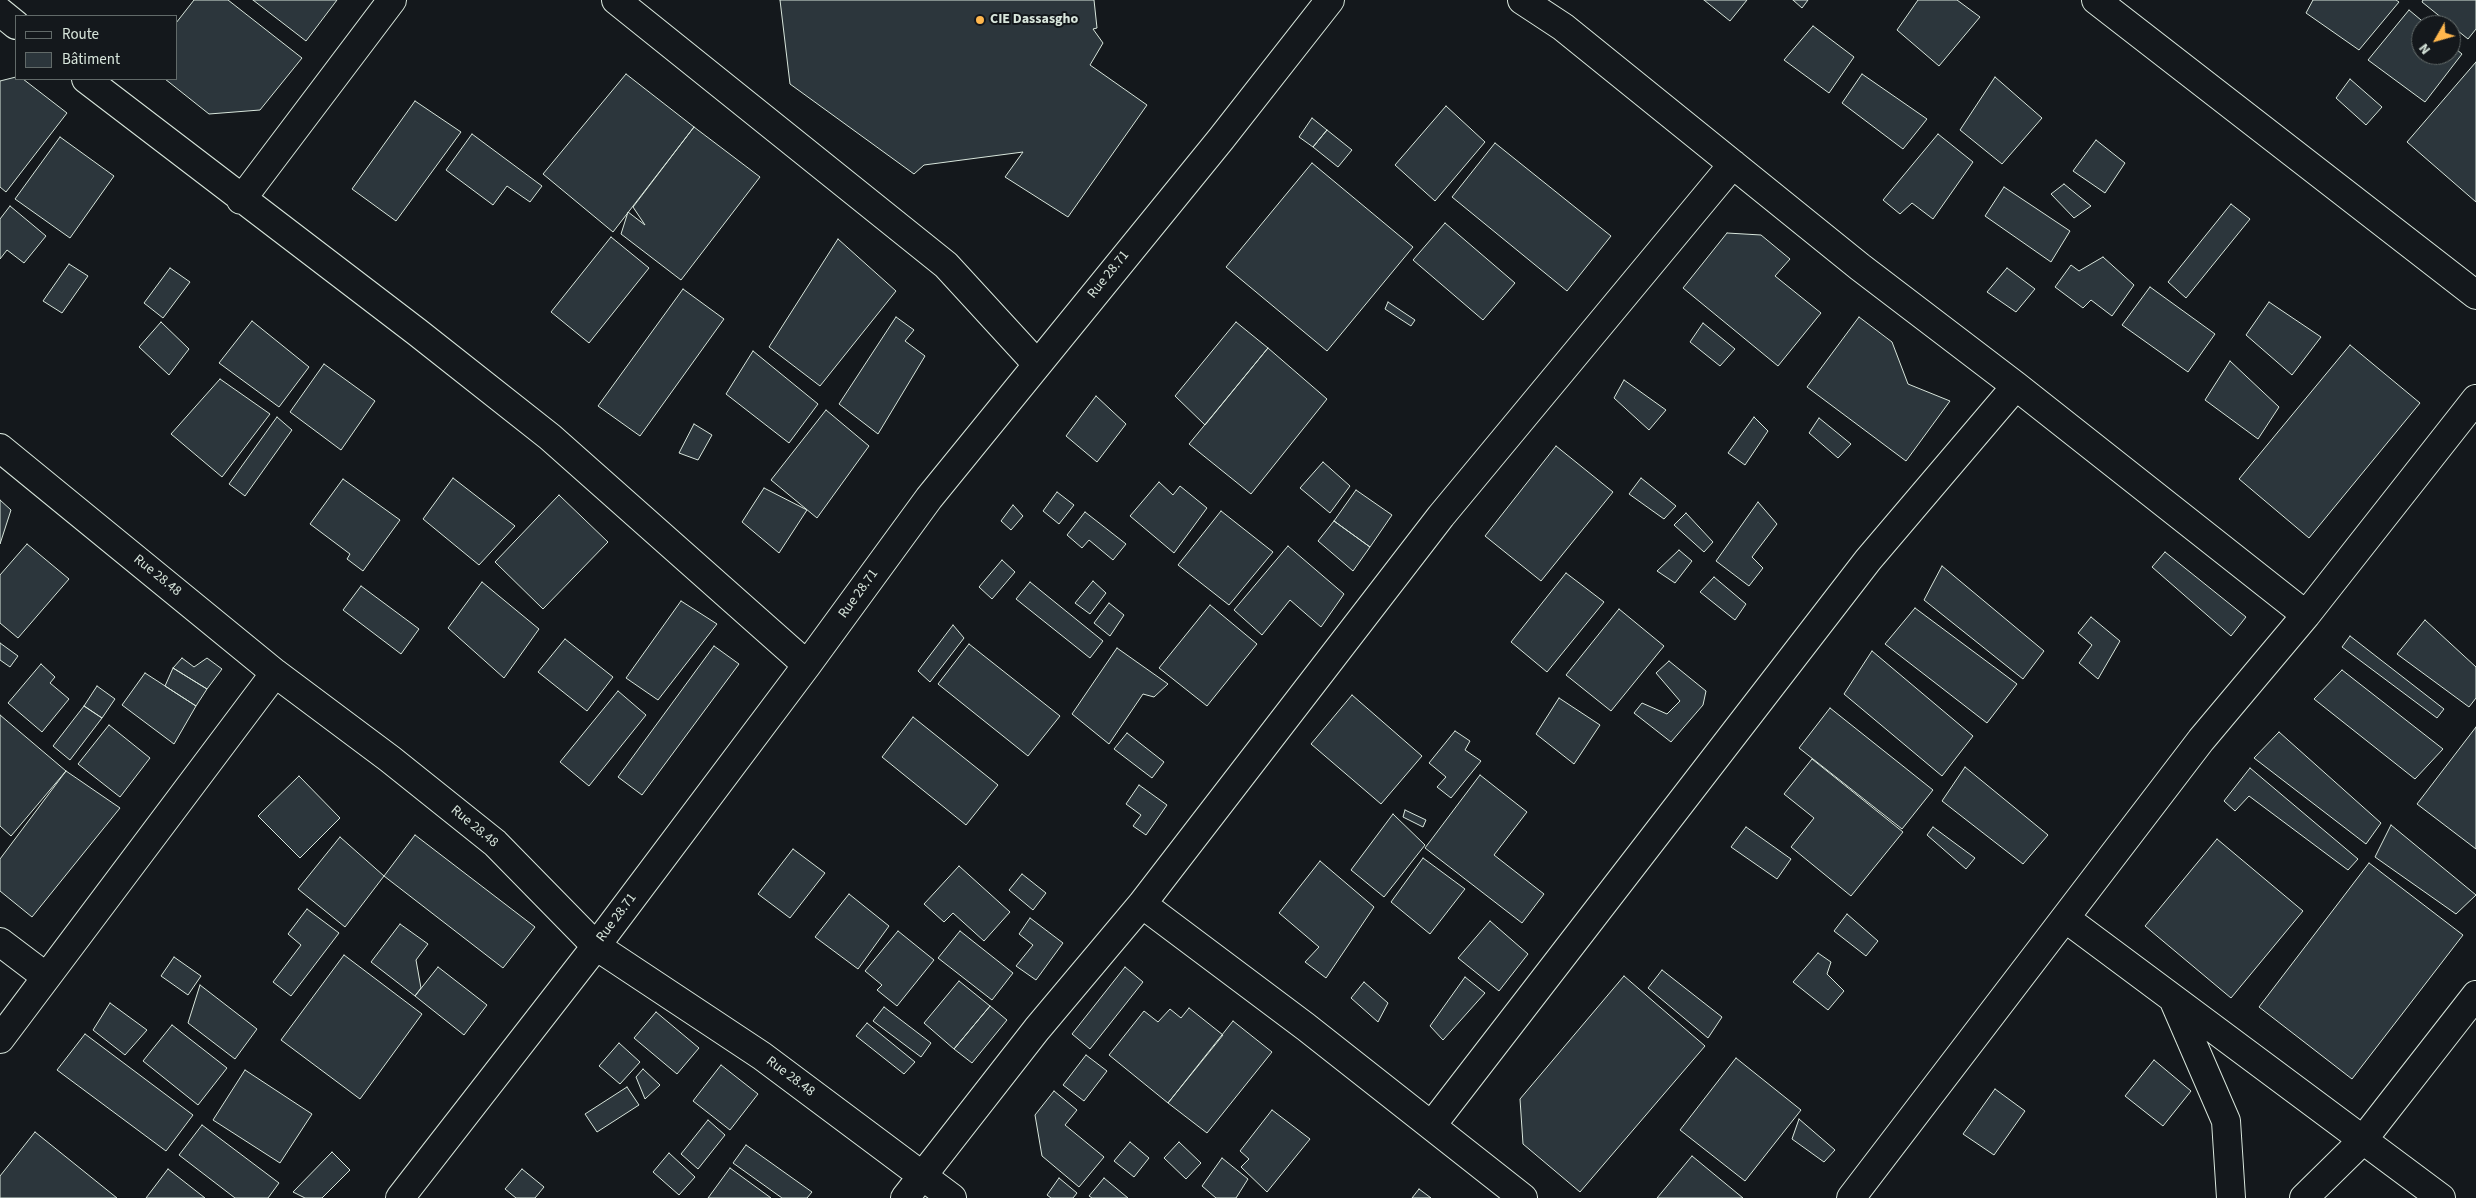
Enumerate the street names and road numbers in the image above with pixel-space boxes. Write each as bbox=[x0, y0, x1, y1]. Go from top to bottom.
street label: Rue 28.71 bbox=[1085, 248, 1133, 302]
street label: Rue 28.48 bbox=[130, 552, 184, 600]
street label: Rue 28.71 bbox=[836, 566, 882, 622]
street label: Rue 28.48 bbox=[447, 802, 501, 852]
street label: Rue 28.71 bbox=[593, 890, 641, 946]
street label: Rue 28.48 bbox=[762, 1053, 818, 1101]

